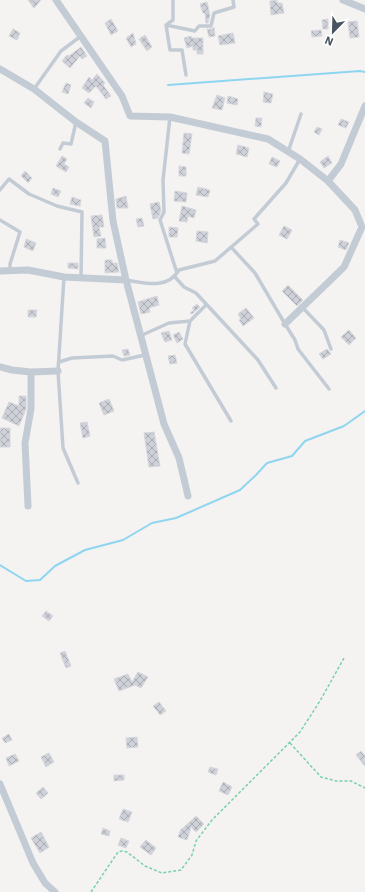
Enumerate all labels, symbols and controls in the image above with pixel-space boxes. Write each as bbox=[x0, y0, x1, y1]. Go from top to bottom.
north arrow bbox=[313, 12, 353, 52]
text: N bbox=[323, 33, 335, 49]

